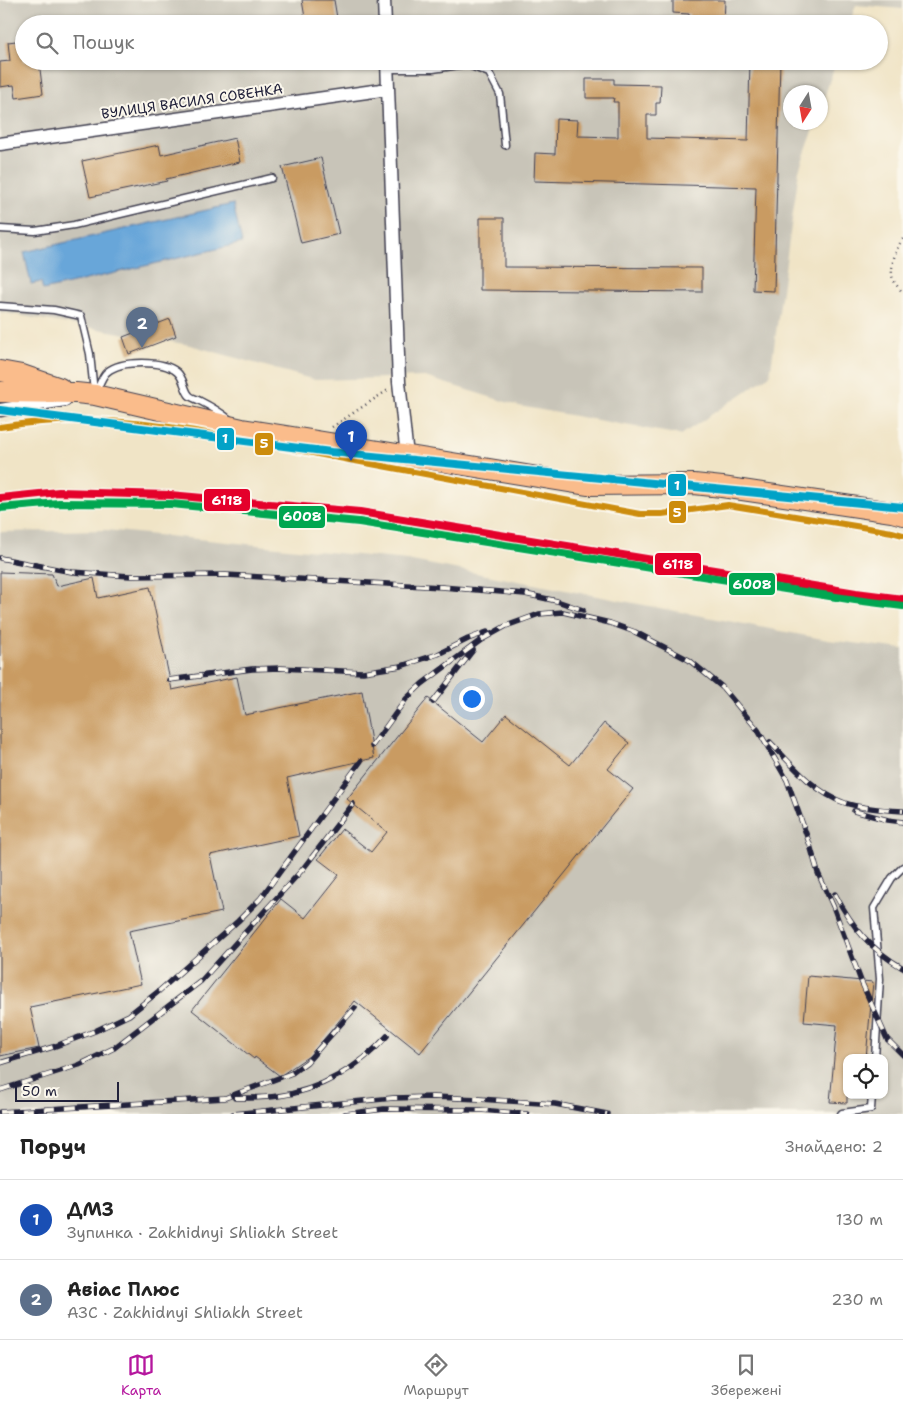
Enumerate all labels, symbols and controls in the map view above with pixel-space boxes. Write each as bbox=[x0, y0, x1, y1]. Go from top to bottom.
search box bbox=[15, 15, 888, 70]
icon: search bbox=[33, 29, 61, 57]
text: Пошук bbox=[73, 30, 135, 55]
street label: ВУЛИЦЯ ВАСИЛЯ СОВЕНКА bbox=[100, 79, 284, 123]
north arrow bbox=[783, 85, 828, 130]
pin: 2 bbox=[126, 307, 158, 348]
pin: 1 bbox=[335, 420, 367, 461]
line badge: 1 bbox=[216, 427, 235, 451]
text: 1 bbox=[222, 429, 228, 447]
line badge: 5 bbox=[254, 432, 274, 456]
text: 5 bbox=[260, 434, 269, 452]
line badge: 1 bbox=[667, 473, 687, 497]
text: 1 bbox=[674, 476, 680, 494]
line badge: 6118 bbox=[203, 488, 251, 512]
text: 6118 bbox=[212, 491, 243, 509]
line badge: 5 bbox=[668, 500, 687, 524]
text: 5 bbox=[673, 503, 682, 521]
line badge: 6008 bbox=[278, 505, 326, 529]
text: 6008 bbox=[282, 507, 322, 525]
line badge: 6118 bbox=[654, 552, 702, 576]
text: 6118 bbox=[663, 555, 694, 573]
line badge: 6008 bbox=[728, 572, 776, 596]
text: 6008 bbox=[732, 575, 772, 593]
your location bbox=[459, 686, 485, 712]
map controls bbox=[843, 1054, 888, 1099]
button: locate bbox=[843, 1054, 888, 1099]
scale bar bbox=[15, 1079, 119, 1102]
text: 50 m bbox=[22, 1082, 57, 1100]
text: Поруч bbox=[20, 1133, 86, 1161]
text: Знайдено: 2 bbox=[785, 1136, 883, 1157]
text: ДМЗ bbox=[67, 1197, 114, 1222]
text: 1 bbox=[32, 1209, 40, 1230]
text: 130 m bbox=[836, 1209, 883, 1230]
text: Зупинка · Zakhidnyi Shliakh Street bbox=[67, 1222, 338, 1243]
text: Авіас Плюс bbox=[67, 1277, 180, 1302]
text: 2 bbox=[30, 1289, 42, 1310]
text: 230 m bbox=[831, 1289, 883, 1310]
text: АЗС · Zakhidnyi Shliakh Street bbox=[67, 1302, 303, 1323]
tab: Карта bbox=[121, 1351, 161, 1399]
tab: Маршрут bbox=[403, 1351, 469, 1399]
tab: Збережені bbox=[711, 1351, 782, 1399]

